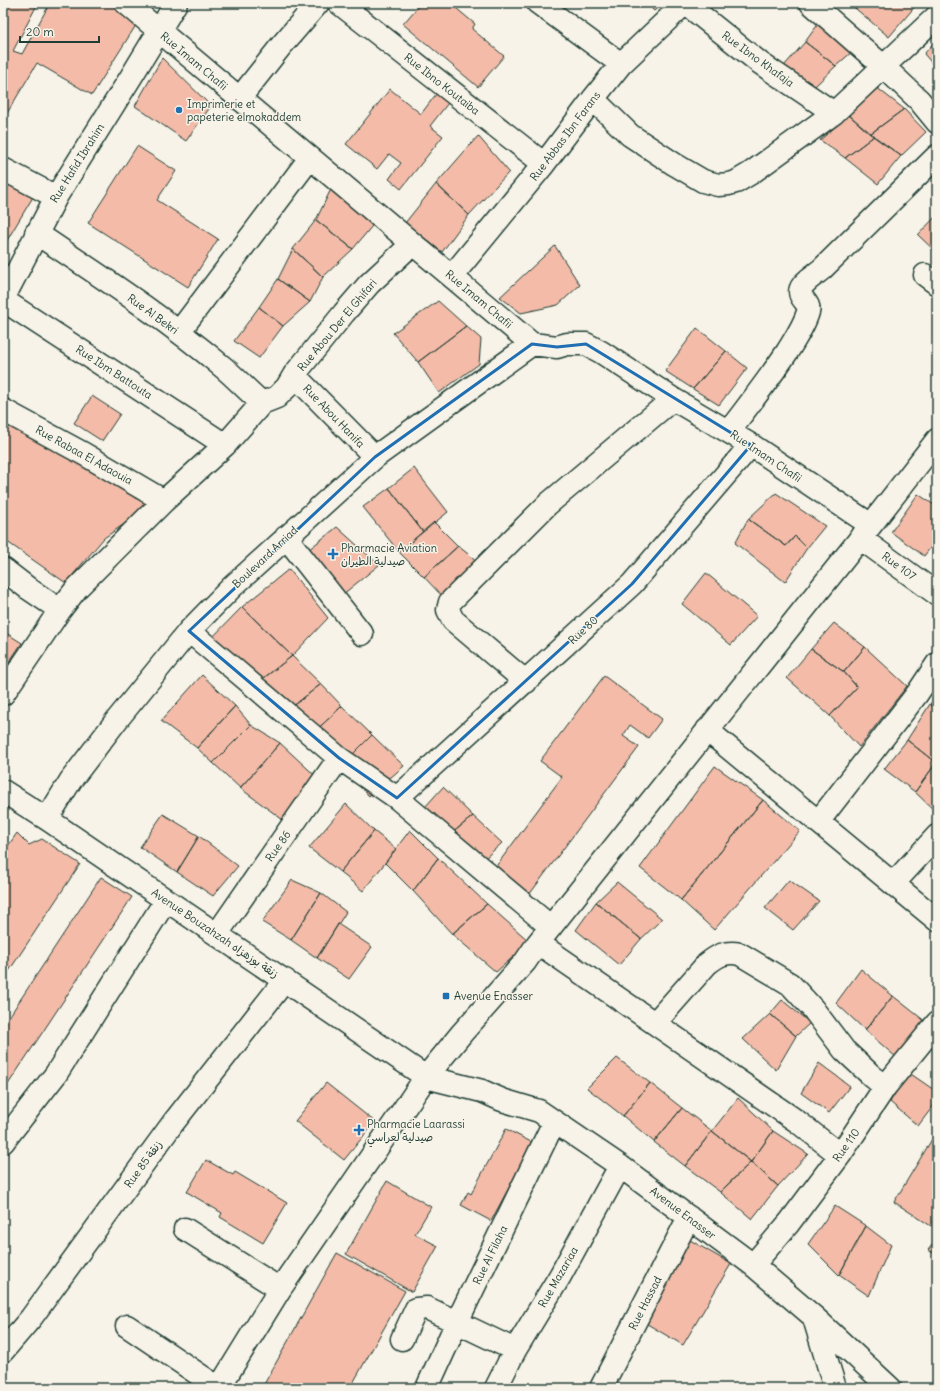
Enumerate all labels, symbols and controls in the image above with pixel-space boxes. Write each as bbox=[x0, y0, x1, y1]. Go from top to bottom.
scale bar bbox=[20, 18, 99, 44]
text: 20 m bbox=[26, 24, 54, 39]
street label: Rue Ibno Khafaja bbox=[719, 28, 797, 90]
street label: Rue Imam Chafii bbox=[158, 29, 230, 93]
street label: Rue Ibno Koutaiba bbox=[401, 50, 483, 118]
street label: Rue Abbas Ibn Farans bbox=[527, 88, 603, 184]
place label: Imprimerie et papeterie elmokaddem bbox=[187, 97, 302, 124]
marker: Imprimerie et papeterie elmokaddem bbox=[174, 105, 184, 115]
street label: Rue Hafid Ibrahim bbox=[47, 120, 107, 205]
street label: Rue Imam Chafii bbox=[443, 267, 515, 331]
street label: Rue Abou Der El Ghifari bbox=[294, 276, 380, 374]
street label: Rue Al Bekri bbox=[125, 291, 181, 337]
street label: Rue Ibm Battouta bbox=[73, 342, 155, 402]
street label: Rue Abou Hanifa bbox=[300, 381, 368, 451]
street label: Rue Rabaa El Adaouia bbox=[33, 422, 135, 488]
street label: Rue Imam Chafii bbox=[728, 427, 804, 485]
street label: Boulevard Arriad bbox=[229, 523, 301, 591]
place label: Pharmacie Aviation صيدلية الطيران bbox=[341, 541, 437, 568]
marker: Pharmacie Aviation صيدلية الطيران bbox=[328, 549, 338, 559]
street label: Rue 107 bbox=[879, 549, 919, 583]
street label: Rue 80 bbox=[565, 613, 601, 647]
street label: Rue 86 bbox=[262, 828, 294, 864]
street label: Avenue Bouzahzah زنقة بوزهزاه bbox=[148, 885, 281, 982]
place label: Avenue Enasser bbox=[454, 989, 533, 1003]
marker: Avenue Enasser bbox=[441, 991, 451, 1001]
place label: Pharmacie Laarassi صيدلية لعراسي bbox=[367, 1117, 465, 1148]
marker: Pharmacie Laarassi صيدلية لعراسي bbox=[354, 1125, 364, 1135]
street label: Rue 110 bbox=[829, 1125, 863, 1165]
street label: Rue 85 زنقة bbox=[121, 1138, 165, 1190]
street label: Avenue Enasser bbox=[647, 1184, 719, 1243]
street label: Rue Al Filaha bbox=[470, 1223, 510, 1287]
street label: Rue Mazariaa bbox=[535, 1244, 581, 1310]
street label: Rue Hassad bbox=[625, 1273, 665, 1332]

